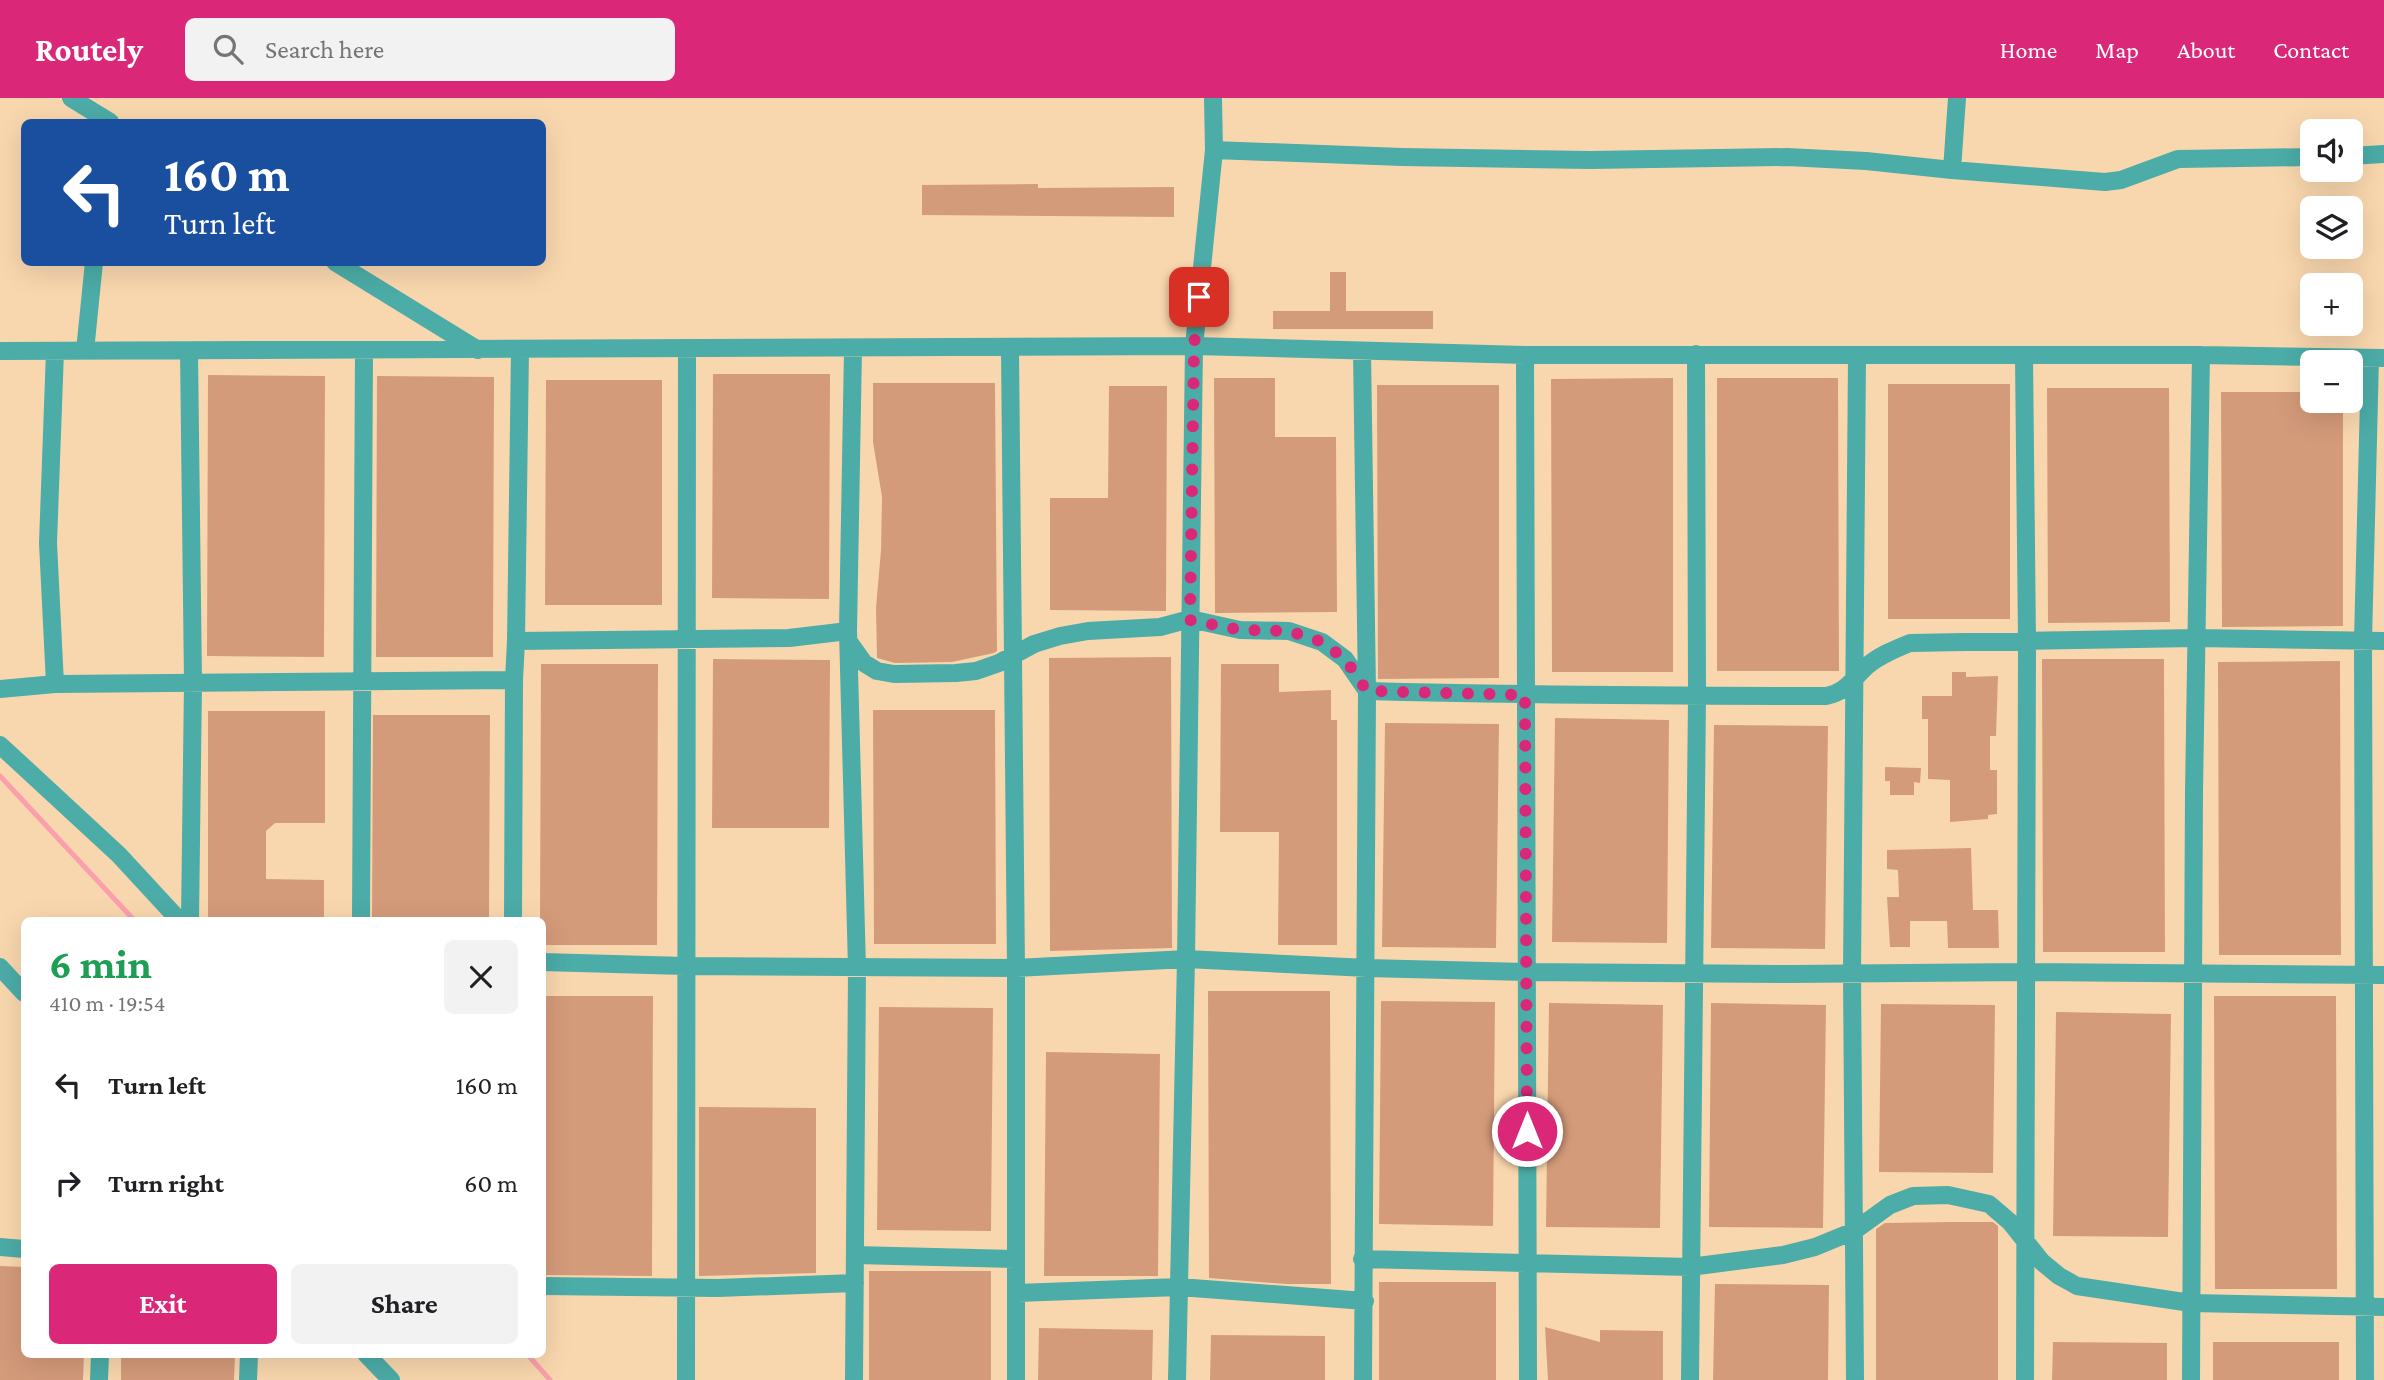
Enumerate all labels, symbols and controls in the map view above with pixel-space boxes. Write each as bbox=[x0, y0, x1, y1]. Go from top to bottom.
search box bbox=[185, 18, 675, 81]
icon: search bbox=[209, 30, 247, 68]
text: Routely bbox=[35, 31, 143, 68]
text: Search here bbox=[265, 35, 384, 64]
text: Home bbox=[2000, 36, 2057, 63]
text: Map bbox=[2095, 36, 2139, 63]
text: About bbox=[2177, 36, 2235, 63]
text: Contact bbox=[2273, 36, 2349, 63]
map controls bbox=[2300, 119, 2363, 413]
button: sound bbox=[2300, 119, 2363, 182]
icon: left bbox=[49, 147, 140, 238]
text: 160 m bbox=[164, 147, 290, 202]
button: layers bbox=[2300, 196, 2363, 259]
text: Turn left bbox=[164, 205, 275, 241]
pin bbox=[1169, 267, 1229, 327]
button: + bbox=[2300, 273, 2363, 336]
icon: arrive bbox=[1180, 278, 1218, 316]
button: − bbox=[2300, 350, 2363, 413]
text: 6 min bbox=[49, 940, 152, 987]
button: close bbox=[444, 940, 518, 1014]
text: 410 m · 19:54 bbox=[49, 990, 166, 1016]
icon: left bbox=[49, 1066, 87, 1104]
text: Turn left bbox=[108, 1071, 206, 1100]
text: 160 m bbox=[456, 1071, 518, 1100]
position arrow bbox=[1490, 1094, 1564, 1168]
icon: right bbox=[49, 1164, 87, 1202]
text: Turn right bbox=[108, 1169, 224, 1198]
text: 60 m bbox=[464, 1169, 518, 1198]
button: Exit bbox=[49, 1264, 277, 1344]
button: Share bbox=[291, 1264, 518, 1344]

